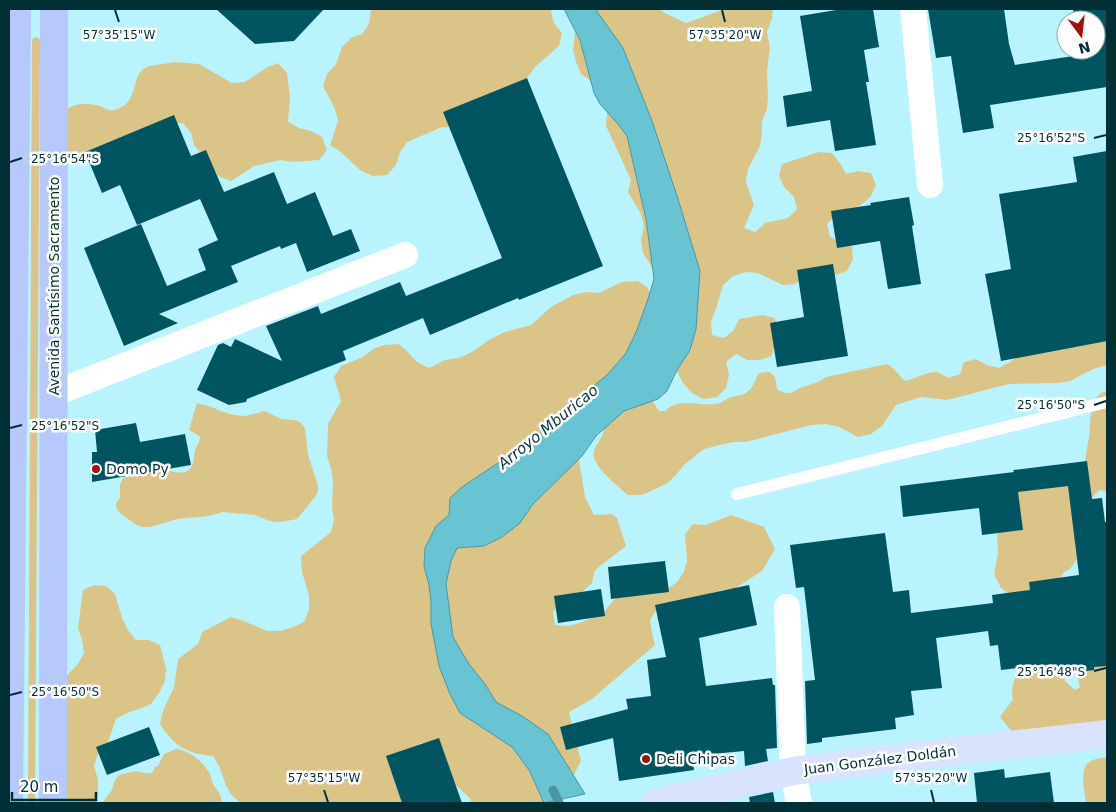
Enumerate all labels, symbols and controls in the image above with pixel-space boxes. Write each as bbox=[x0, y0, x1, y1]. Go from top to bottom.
north arrow bbox=[1056, 10, 1106, 60]
text: 57°35'15"W bbox=[83, 28, 155, 42]
text: 57°35'20"W bbox=[689, 28, 761, 42]
text: N bbox=[1077, 38, 1092, 57]
text: 25°16'52"S bbox=[1017, 131, 1085, 145]
text: 25°16'54"S bbox=[31, 152, 99, 166]
street label: Avenida Santísimo Sacramento bbox=[46, 177, 62, 395]
water label: Arroyo Mburicao bbox=[494, 381, 602, 473]
text: 25°16'50"S bbox=[1017, 398, 1085, 412]
text: 25°16'52"S bbox=[31, 419, 99, 433]
place label: Domo Py bbox=[106, 461, 169, 477]
marker: Domo Py bbox=[90, 463, 102, 475]
text: 25°16'48"S bbox=[1017, 665, 1085, 679]
text: 25°16'50"S bbox=[31, 685, 99, 699]
street label: Juan González Doldán bbox=[802, 743, 957, 777]
place label: Deli Chipas bbox=[656, 751, 735, 767]
marker: Deli Chipas bbox=[640, 753, 652, 765]
scale bar bbox=[12, 770, 96, 802]
text: 57°35'15"W bbox=[288, 771, 360, 785]
text: 57°35'20"W bbox=[895, 771, 967, 785]
text: 20 m bbox=[20, 778, 58, 796]

